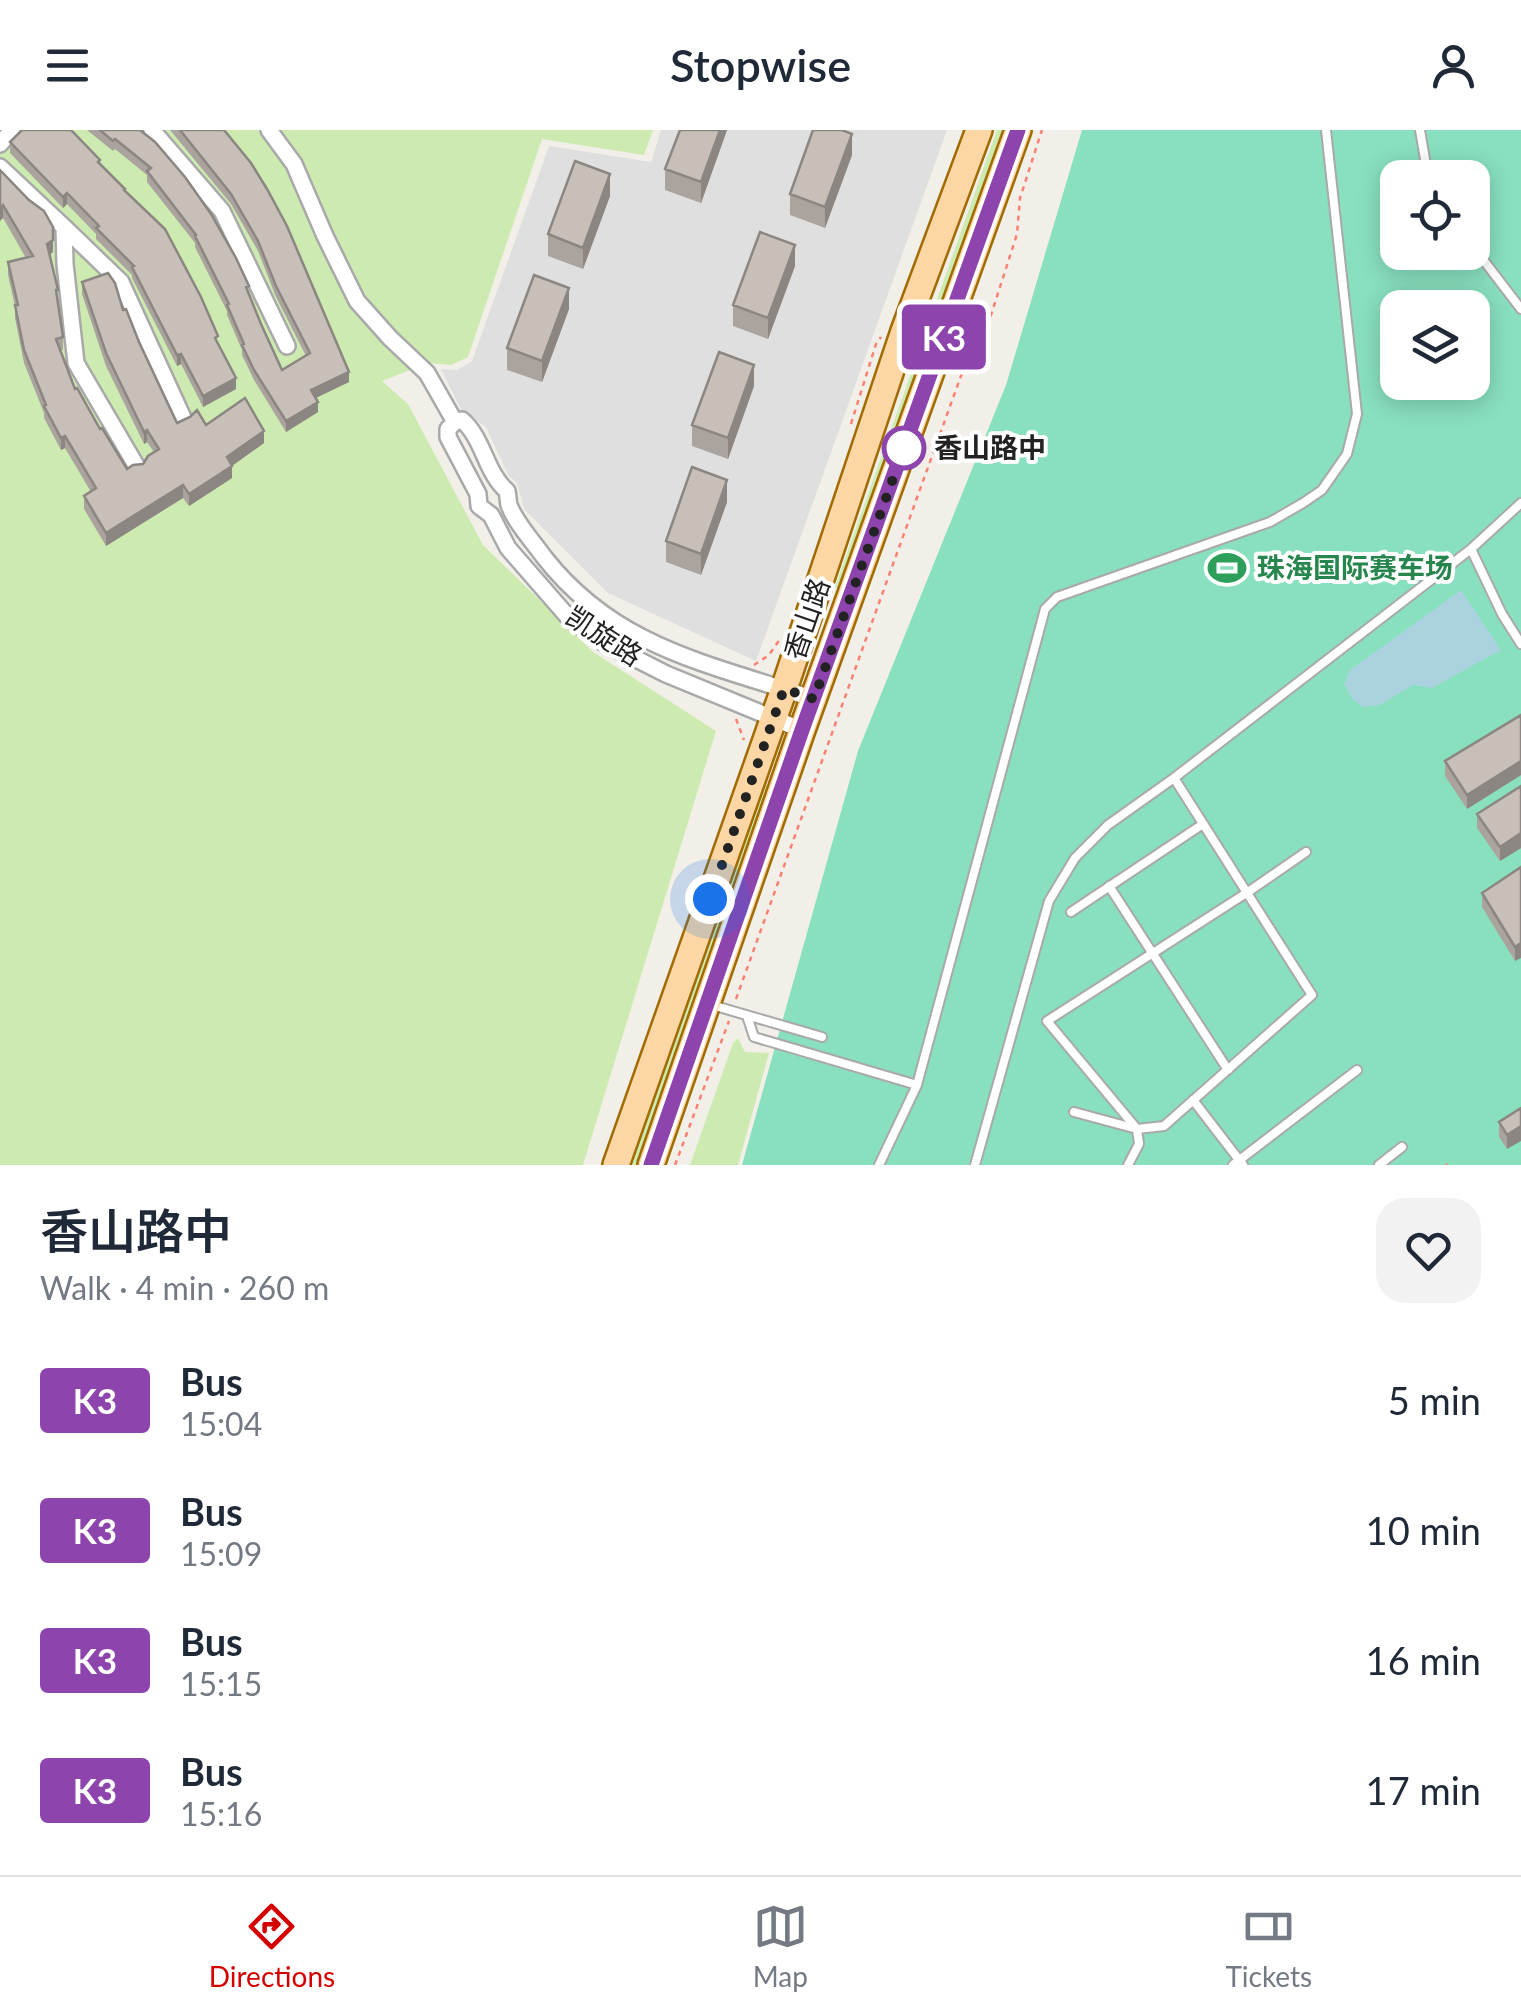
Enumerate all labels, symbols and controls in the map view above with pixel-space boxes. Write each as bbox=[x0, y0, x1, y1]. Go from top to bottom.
icon: menu bbox=[40, 38, 95, 93]
text: Stopwise bbox=[670, 38, 851, 92]
icon: person bbox=[1426, 38, 1481, 93]
map controls bbox=[1380, 160, 1490, 400]
button: locate bbox=[1380, 160, 1490, 270]
button: layers bbox=[1380, 290, 1490, 400]
line badge: K3 bbox=[899, 304, 989, 370]
text: K3 bbox=[922, 316, 966, 358]
marker: 香山路中 bbox=[883, 427, 925, 469]
place label: 香山路中 bbox=[934, 430, 1046, 464]
sports icon: 珠海国际赛车场 bbox=[1206, 547, 1248, 589]
place label: 珠海国际赛车场 bbox=[1257, 550, 1453, 584]
street label: 香山路 bbox=[776, 573, 836, 664]
street label: 凯旋路 bbox=[560, 598, 649, 672]
your location bbox=[685, 874, 735, 924]
button: heart bbox=[1376, 1198, 1481, 1303]
text: 香山路中 bbox=[40, 1202, 232, 1259]
text: Walk · 4 min · 260 m bbox=[40, 1268, 329, 1307]
text: Bus bbox=[180, 1358, 243, 1404]
text: 5 min bbox=[1388, 1377, 1481, 1423]
text: K3 bbox=[73, 1379, 117, 1421]
text: 15:04 bbox=[180, 1404, 262, 1443]
text: Bus bbox=[180, 1488, 243, 1534]
text: 10 min bbox=[1366, 1507, 1481, 1553]
text: K3 bbox=[73, 1509, 117, 1551]
text: 15:09 bbox=[180, 1534, 262, 1573]
text: Bus bbox=[180, 1618, 243, 1664]
text: 16 min bbox=[1366, 1637, 1481, 1683]
text: K3 bbox=[73, 1639, 117, 1681]
text: 15:15 bbox=[180, 1664, 262, 1703]
text: Bus bbox=[180, 1748, 243, 1794]
text: 17 min bbox=[1366, 1767, 1481, 1813]
text: K3 bbox=[73, 1769, 117, 1811]
text: 15:16 bbox=[180, 1794, 262, 1833]
tab: Directions bbox=[209, 1899, 335, 1993]
tab: Map bbox=[753, 1899, 808, 1993]
tab: Tickets bbox=[1225, 1899, 1312, 1993]

